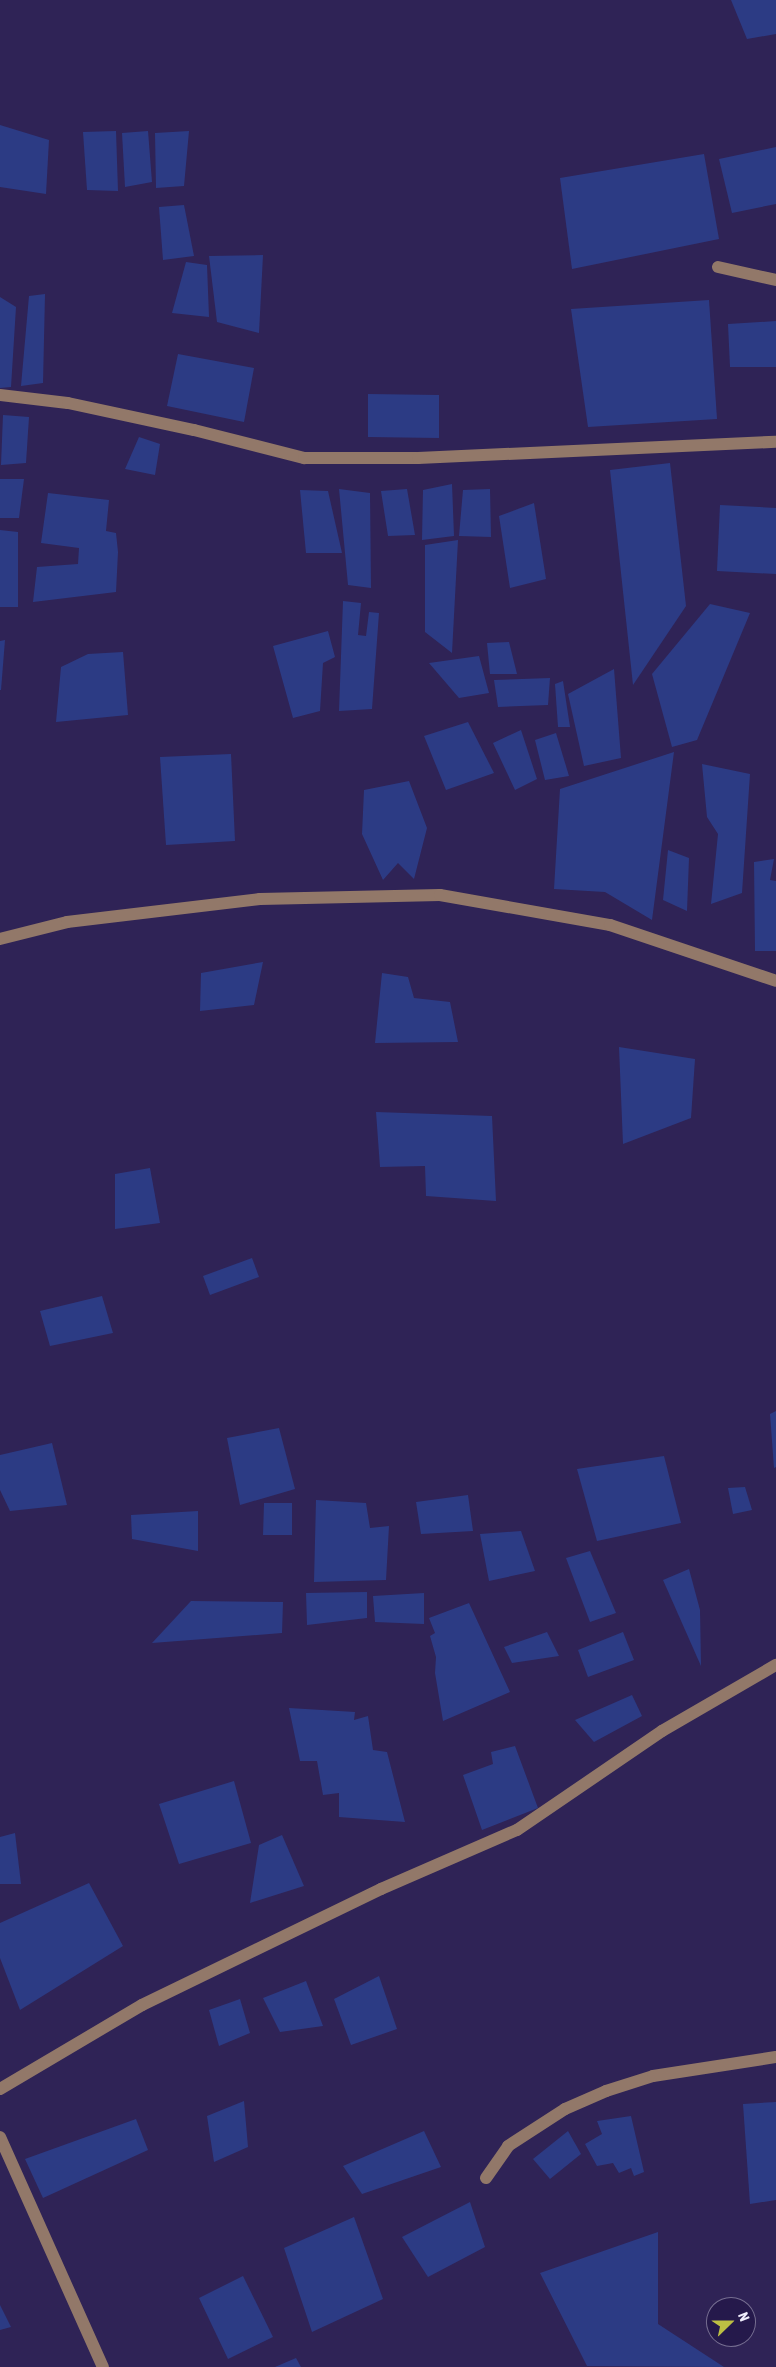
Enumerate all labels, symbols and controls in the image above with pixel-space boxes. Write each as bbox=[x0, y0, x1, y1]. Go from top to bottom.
north arrow bbox=[706, 2297, 756, 2347]
text: N bbox=[735, 2310, 753, 2324]

